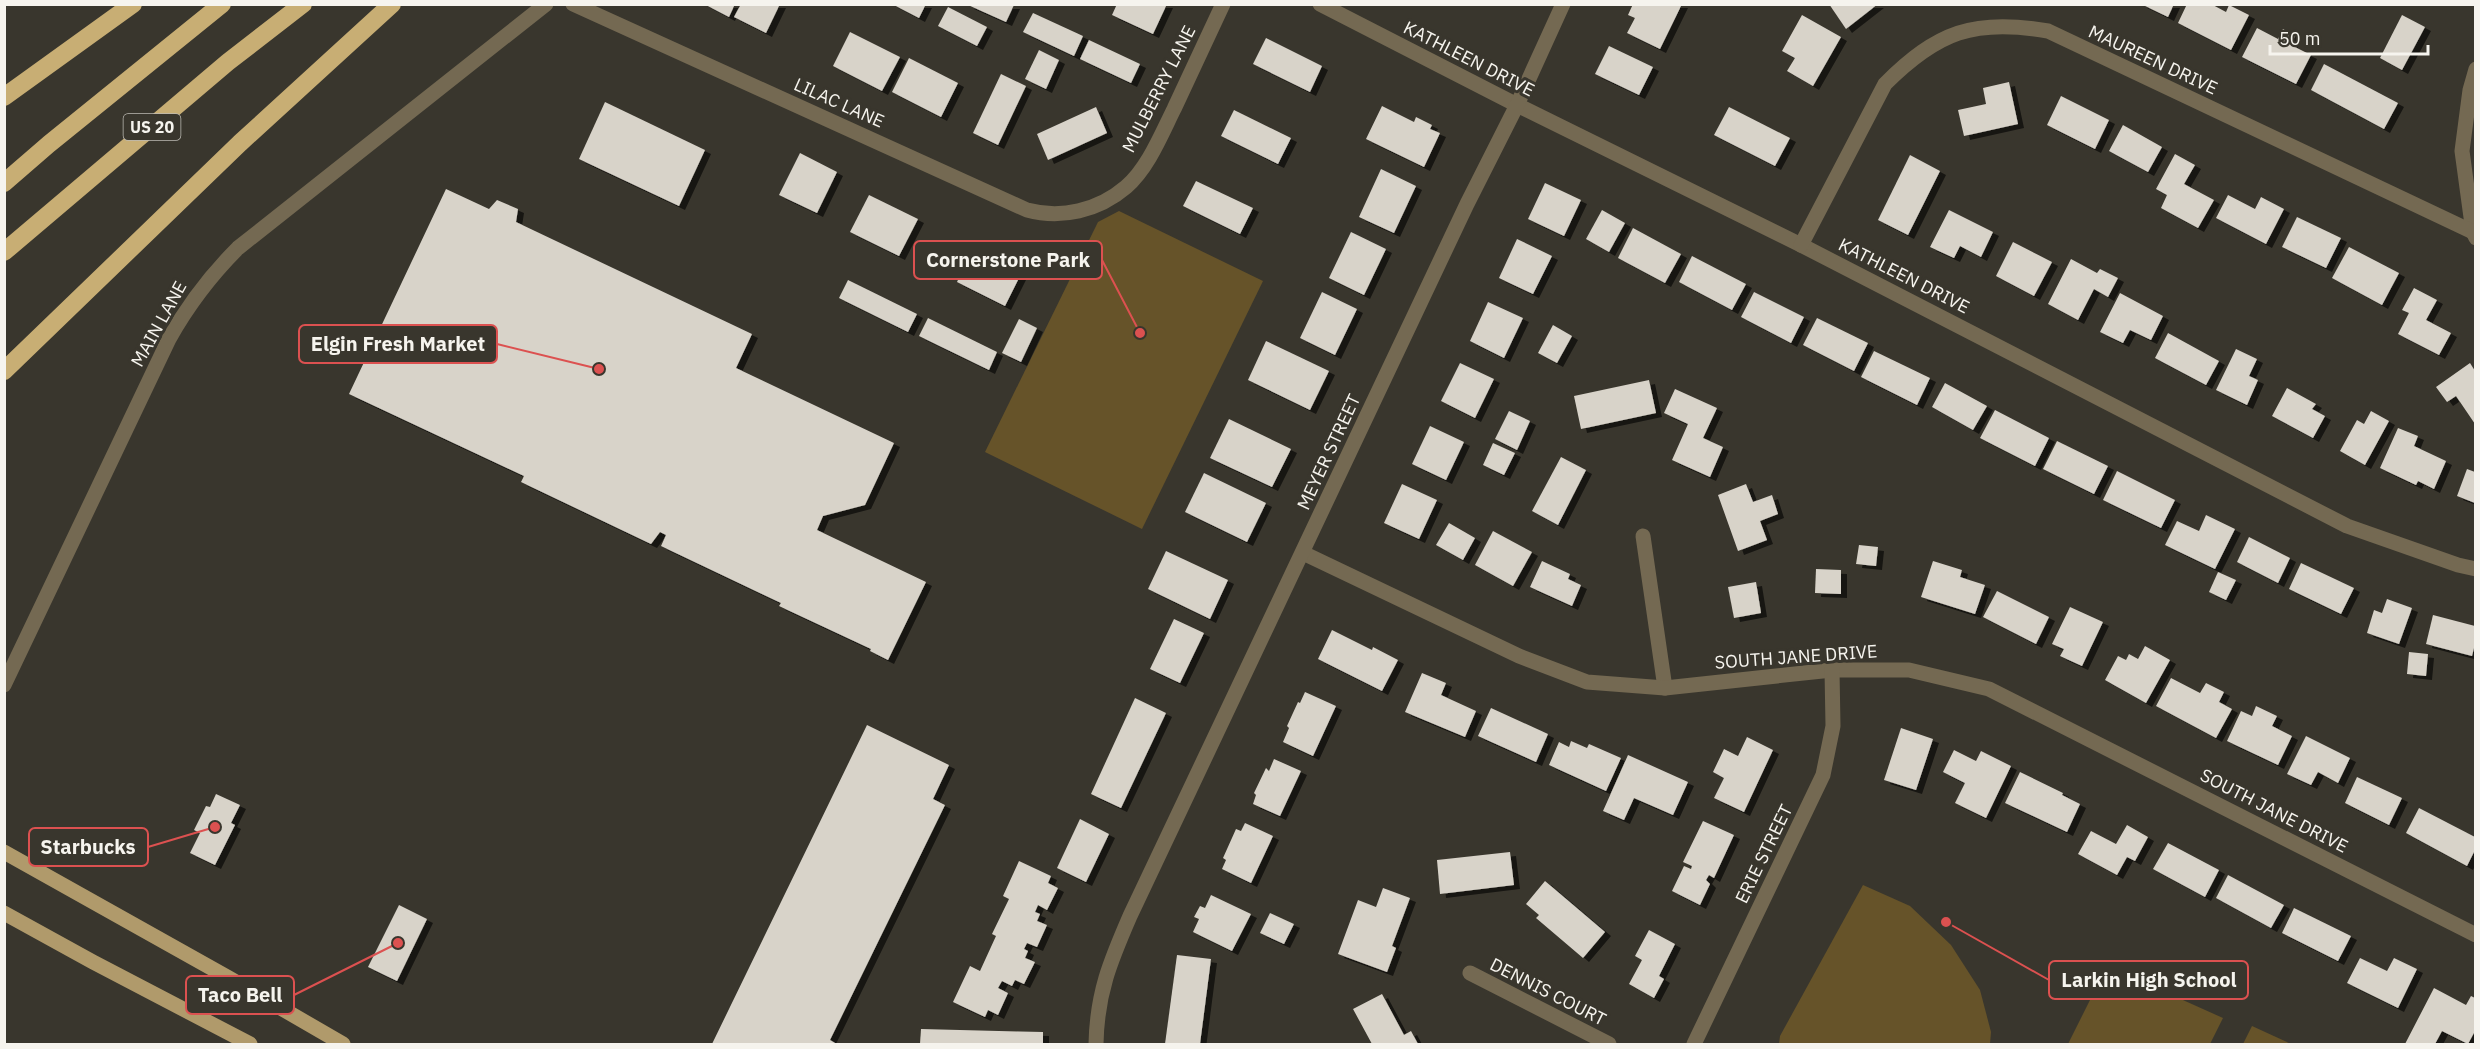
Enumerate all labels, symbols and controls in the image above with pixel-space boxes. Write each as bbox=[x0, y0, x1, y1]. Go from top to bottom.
street label: KATHLEEN DRIVE bbox=[1400, 16, 1539, 101]
scale bar bbox=[2270, 18, 2428, 56]
street label: MAUREEN DRIVE bbox=[2085, 20, 2221, 100]
street label: MULBERRY LANE bbox=[1117, 21, 1200, 156]
text: 50 m bbox=[2279, 27, 2321, 50]
street label: LILAC LANE bbox=[790, 72, 888, 133]
road number: US 20 bbox=[124, 114, 180, 140]
street label: KATHLEEN DRIVE bbox=[1835, 233, 1974, 318]
callout: Cornerstone Park bbox=[914, 241, 1102, 279]
text: Cornerstone Park bbox=[926, 246, 1091, 273]
street label: MAIN LANE bbox=[126, 277, 192, 371]
callout: Elgin Fresh Market bbox=[299, 325, 497, 363]
text: Elgin Fresh Market bbox=[311, 330, 485, 357]
street label: MEYER STREET bbox=[1292, 390, 1365, 513]
street label: SOUTH JANE DRIVE bbox=[1714, 639, 1878, 674]
street label: SOUTH JANE DRIVE bbox=[2196, 763, 2352, 858]
street label: ERIE STREET bbox=[1730, 801, 1797, 907]
callout: Starbucks bbox=[29, 828, 148, 866]
text: Starbucks bbox=[40, 833, 136, 860]
street label: DENNIS COURT bbox=[1486, 952, 1610, 1031]
callout: Larkin High School bbox=[2049, 961, 2248, 999]
text: Larkin High School bbox=[2061, 966, 2237, 993]
callout: Taco Bell bbox=[186, 976, 294, 1014]
text: Taco Bell bbox=[198, 981, 282, 1008]

